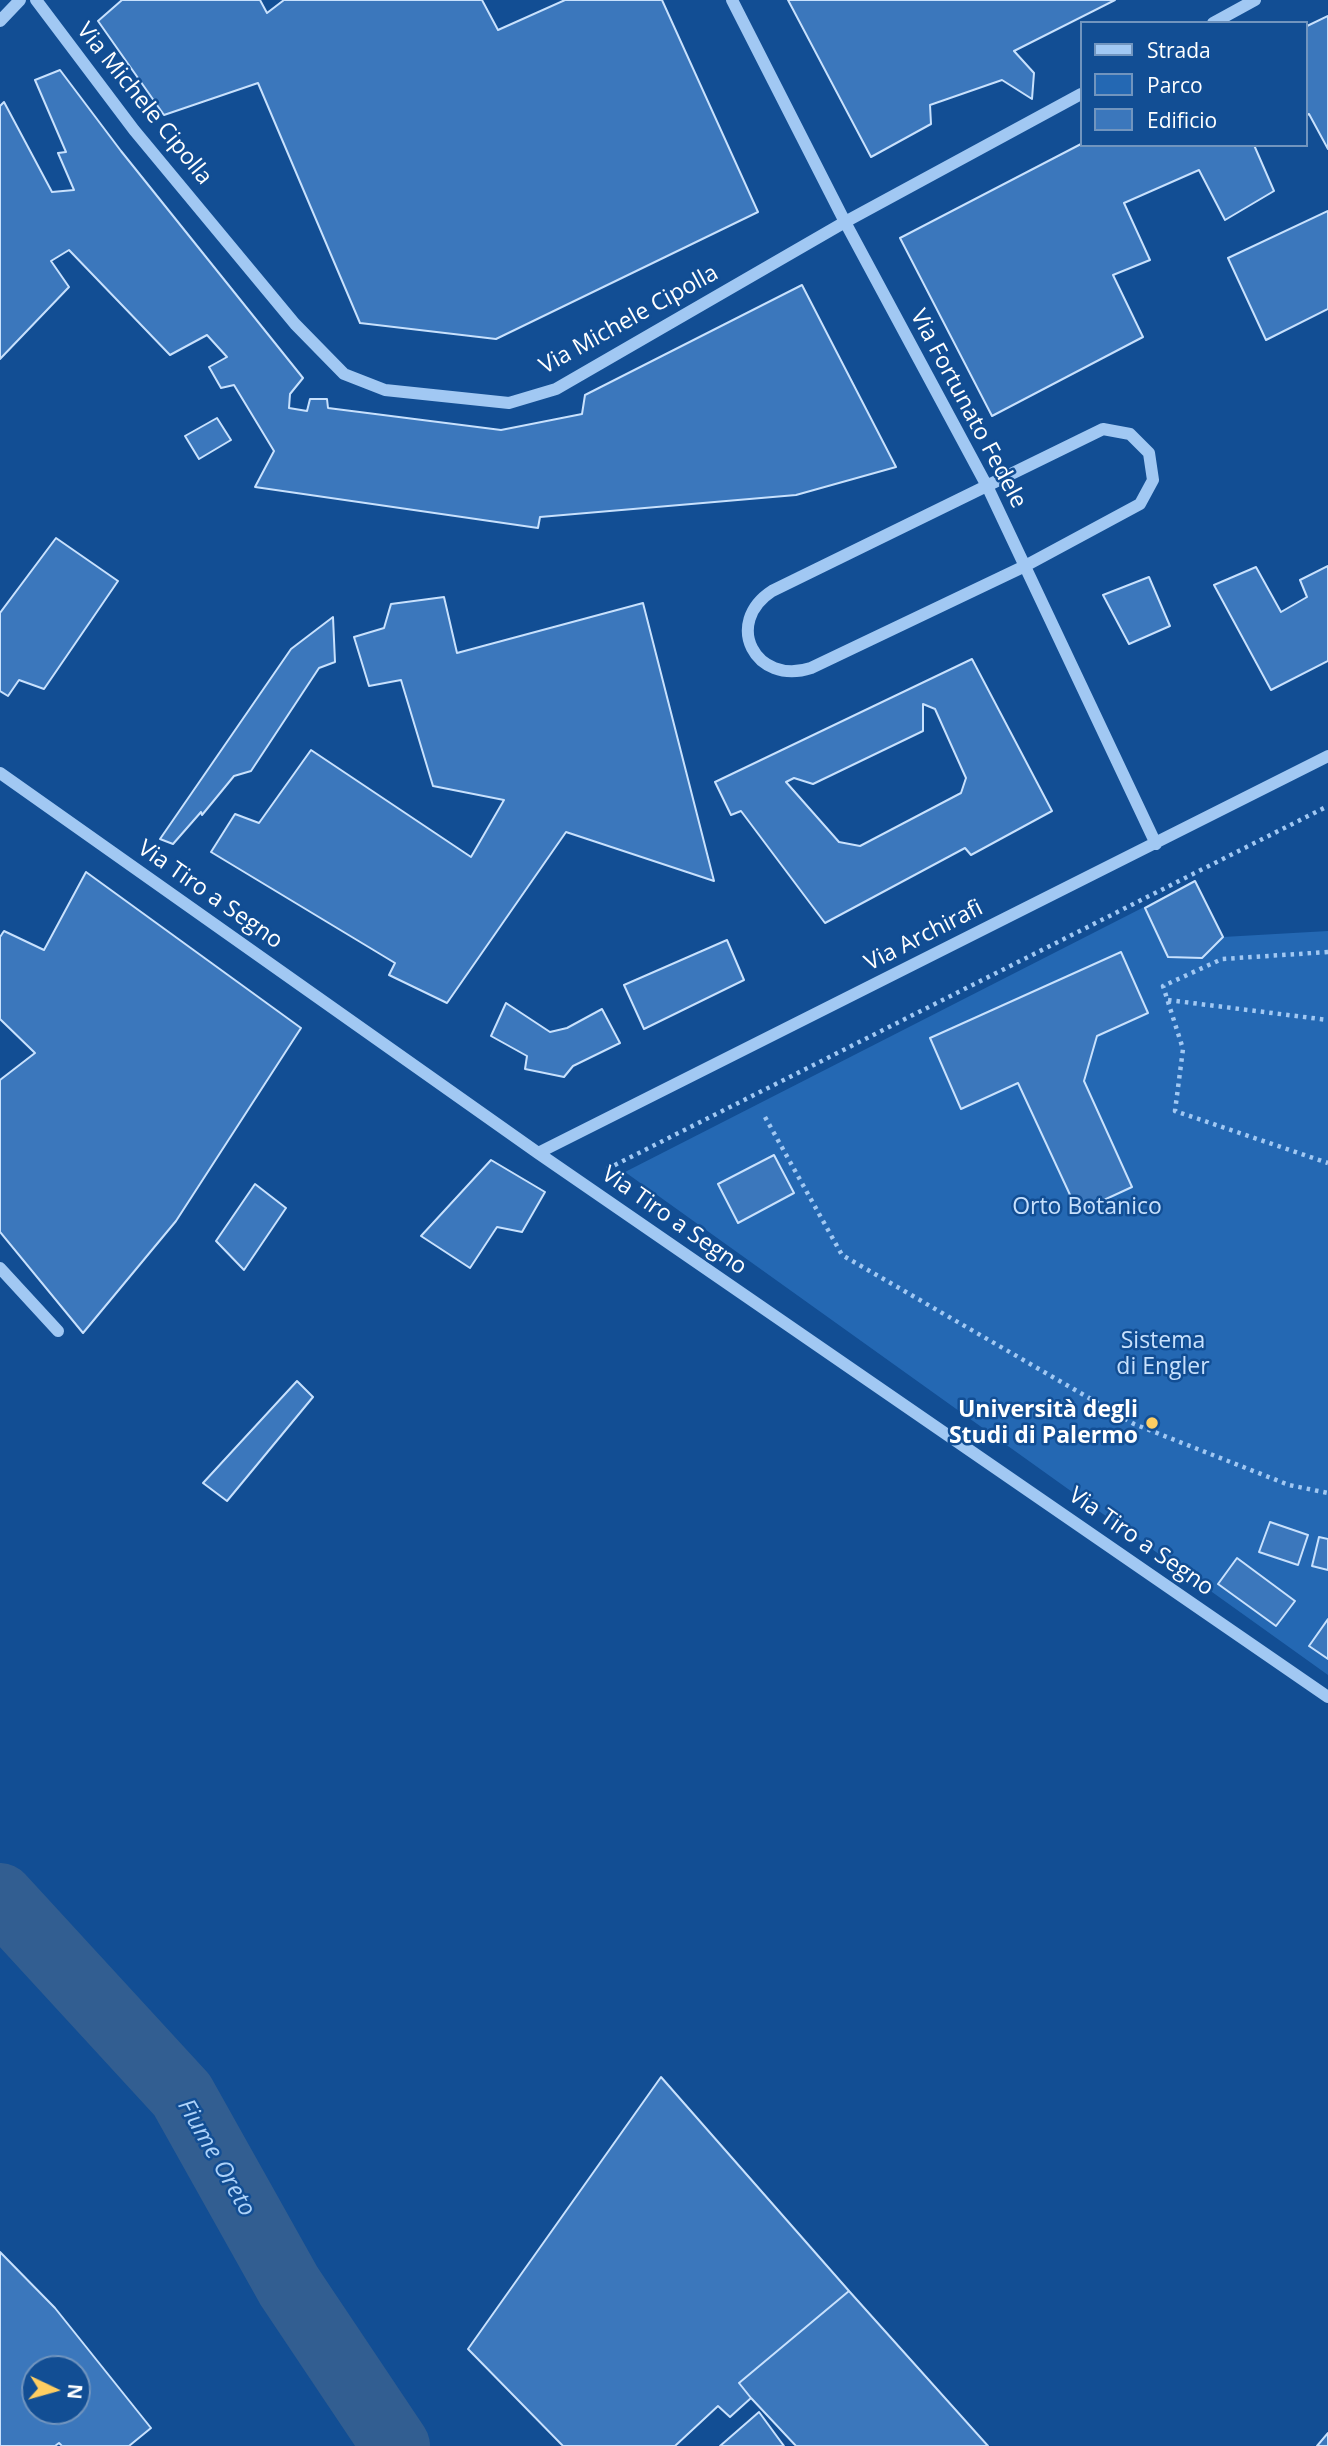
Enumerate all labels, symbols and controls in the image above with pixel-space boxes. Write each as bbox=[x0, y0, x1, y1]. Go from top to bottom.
street label: Via Michele Cipolla bbox=[70, 18, 218, 190]
legend bbox=[1080, 21, 1307, 147]
text: Strada bbox=[1147, 36, 1211, 64]
text: Parco bbox=[1147, 71, 1203, 99]
text: Edificio bbox=[1147, 106, 1217, 134]
street label: Via Michele Cipolla bbox=[535, 259, 723, 381]
street label: Via Fortunato Fedele bbox=[904, 305, 1032, 513]
street label: Via Tiro a Segno bbox=[132, 835, 288, 955]
street label: Via Archirafi bbox=[860, 894, 988, 978]
street label: Via Tiro a Segno bbox=[596, 1161, 752, 1281]
park label: Orto Botanico bbox=[1012, 1193, 1162, 1221]
park label: Sistema di Engler bbox=[1116, 1327, 1210, 1381]
place label: Università degli Studi di Palermo bbox=[949, 1396, 1138, 1450]
marker: Università degli Studi di Palermo bbox=[1144, 1415, 1160, 1431]
street label: Via Tiro a Segno bbox=[1063, 1482, 1219, 1602]
water label: Fiume Oreto bbox=[171, 2094, 261, 2222]
north arrow bbox=[21, 2355, 91, 2425]
text: N bbox=[61, 2383, 89, 2400]

